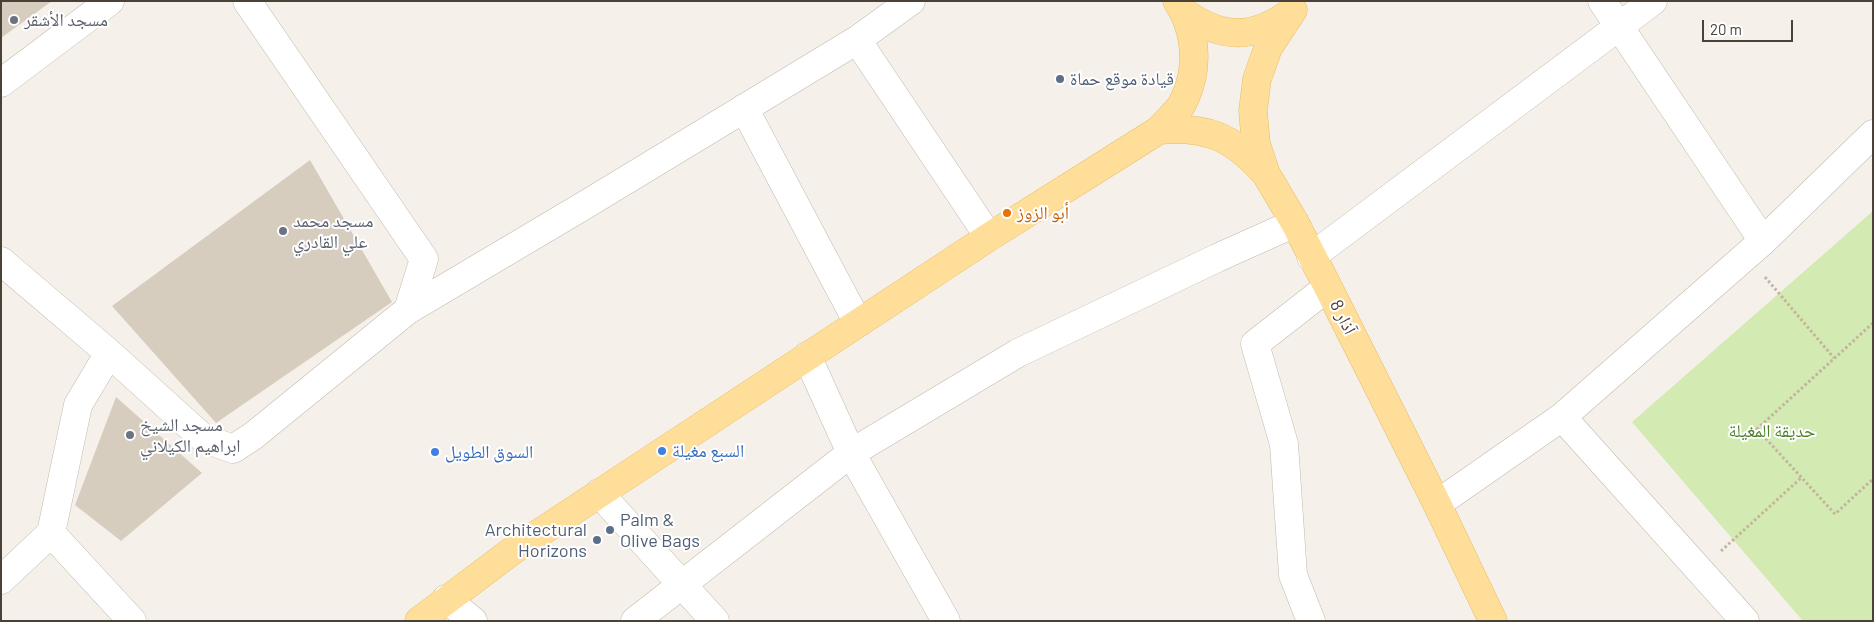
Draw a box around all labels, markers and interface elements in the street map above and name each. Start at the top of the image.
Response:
place label: مسجد الأشقر [24,9,108,31]
scale bar [1704,10,1795,42]
marker: مسجد الأشقر [8,14,20,26]
text: 20 m [1710,20,1742,38]
place label: قيادة موقع حماة [1070,68,1174,90]
marker: قيادة موقع حماة [1054,73,1066,85]
place label: أبو الزوز [1017,202,1069,224]
marker: أبو الزوز [1001,207,1013,219]
place label: مسجد محمد علي القادري [293,210,373,252]
marker: مسجد محمد علي القادري [277,225,289,237]
street label: 8 آذار [1325,296,1361,338]
place label: مسجد الشيخ ابراهيم الكيلاني [140,414,241,456]
park label: حديقة المغيلة [1729,420,1815,442]
marker: مسجد الشيخ ابراهيم الكيلاني [124,429,136,441]
place label: السبع مغيلة [672,440,744,462]
place label: السوق الطويل [445,441,533,463]
marker: السبع مغيلة [656,445,668,457]
marker: السوق الطويل [429,446,441,458]
place label: Palm & Olive Bags [620,509,700,552]
place label: Architectural Horizons [485,519,587,562]
marker: Palm & Olive Bags [604,524,616,536]
marker: Architectural Horizons [591,534,603,546]

